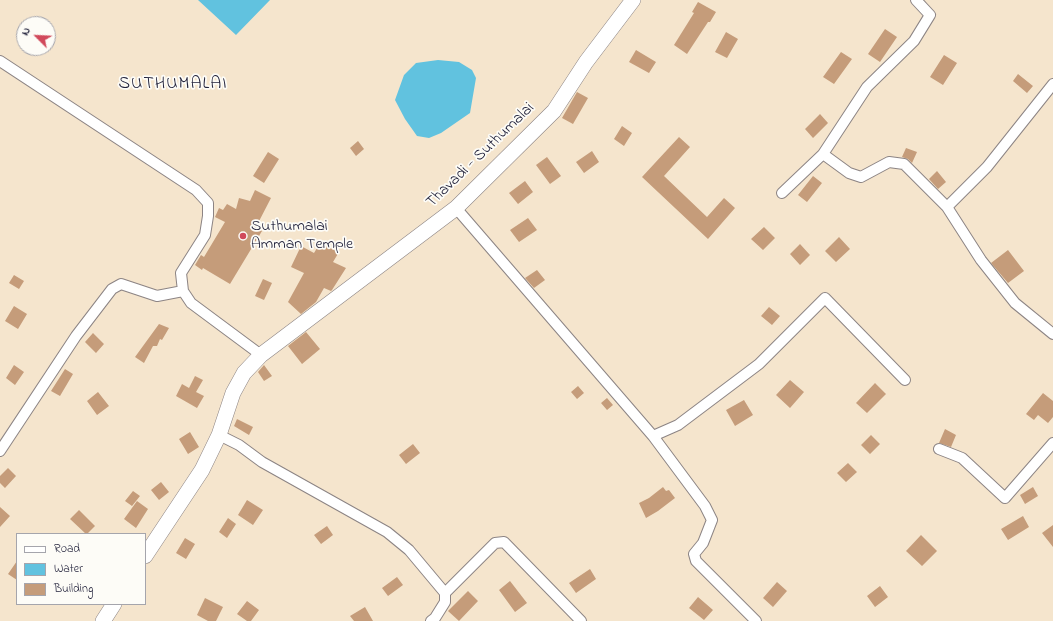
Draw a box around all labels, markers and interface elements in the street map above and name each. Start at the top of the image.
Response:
north arrow [16,16,56,56]
text: N [17,25,35,38]
district label: SUTHUMALAI [118,74,228,96]
street label: Thavadi - Suthumalai [423,99,539,213]
place label: Suthumalai Amman Temple [251,217,353,255]
marker: Suthumalai Amman Temple [238,231,248,241]
legend [16,533,146,605]
text: Road [54,540,80,558]
text: Water [54,560,83,578]
text: Building [54,580,93,598]

